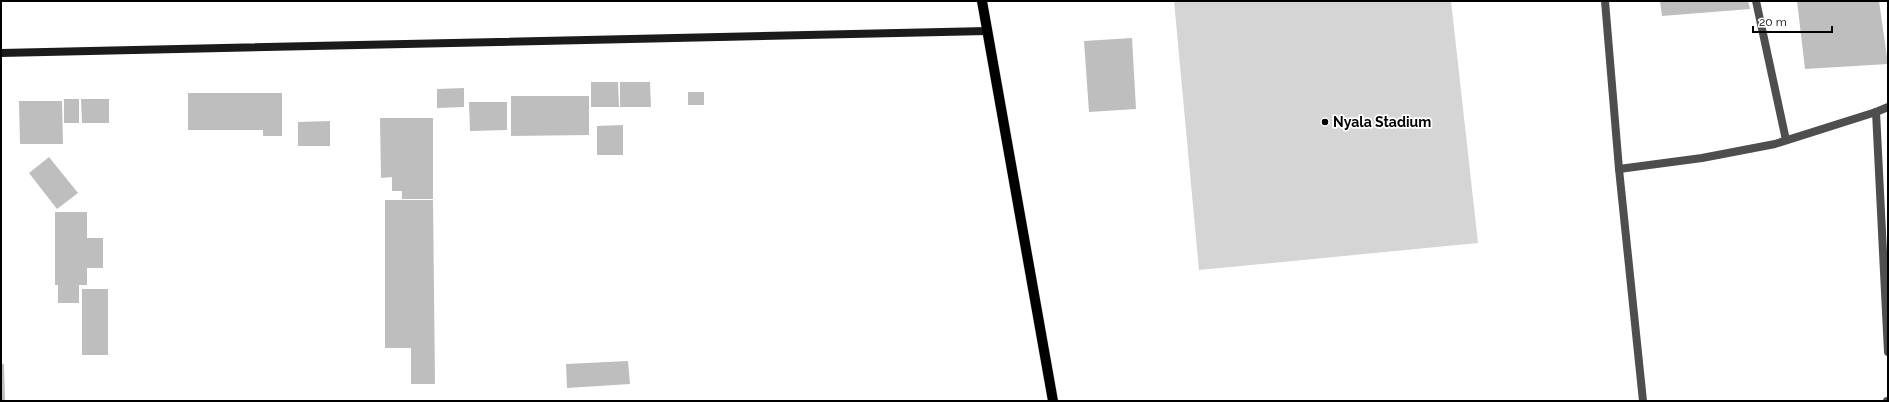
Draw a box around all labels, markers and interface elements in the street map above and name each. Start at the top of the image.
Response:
scale bar [1753,8,1832,34]
text: 20 m [1759,15,1787,29]
place label: Nyala Stadium [1333,114,1431,130]
marker: Nyala Stadium [1320,117,1330,127]

